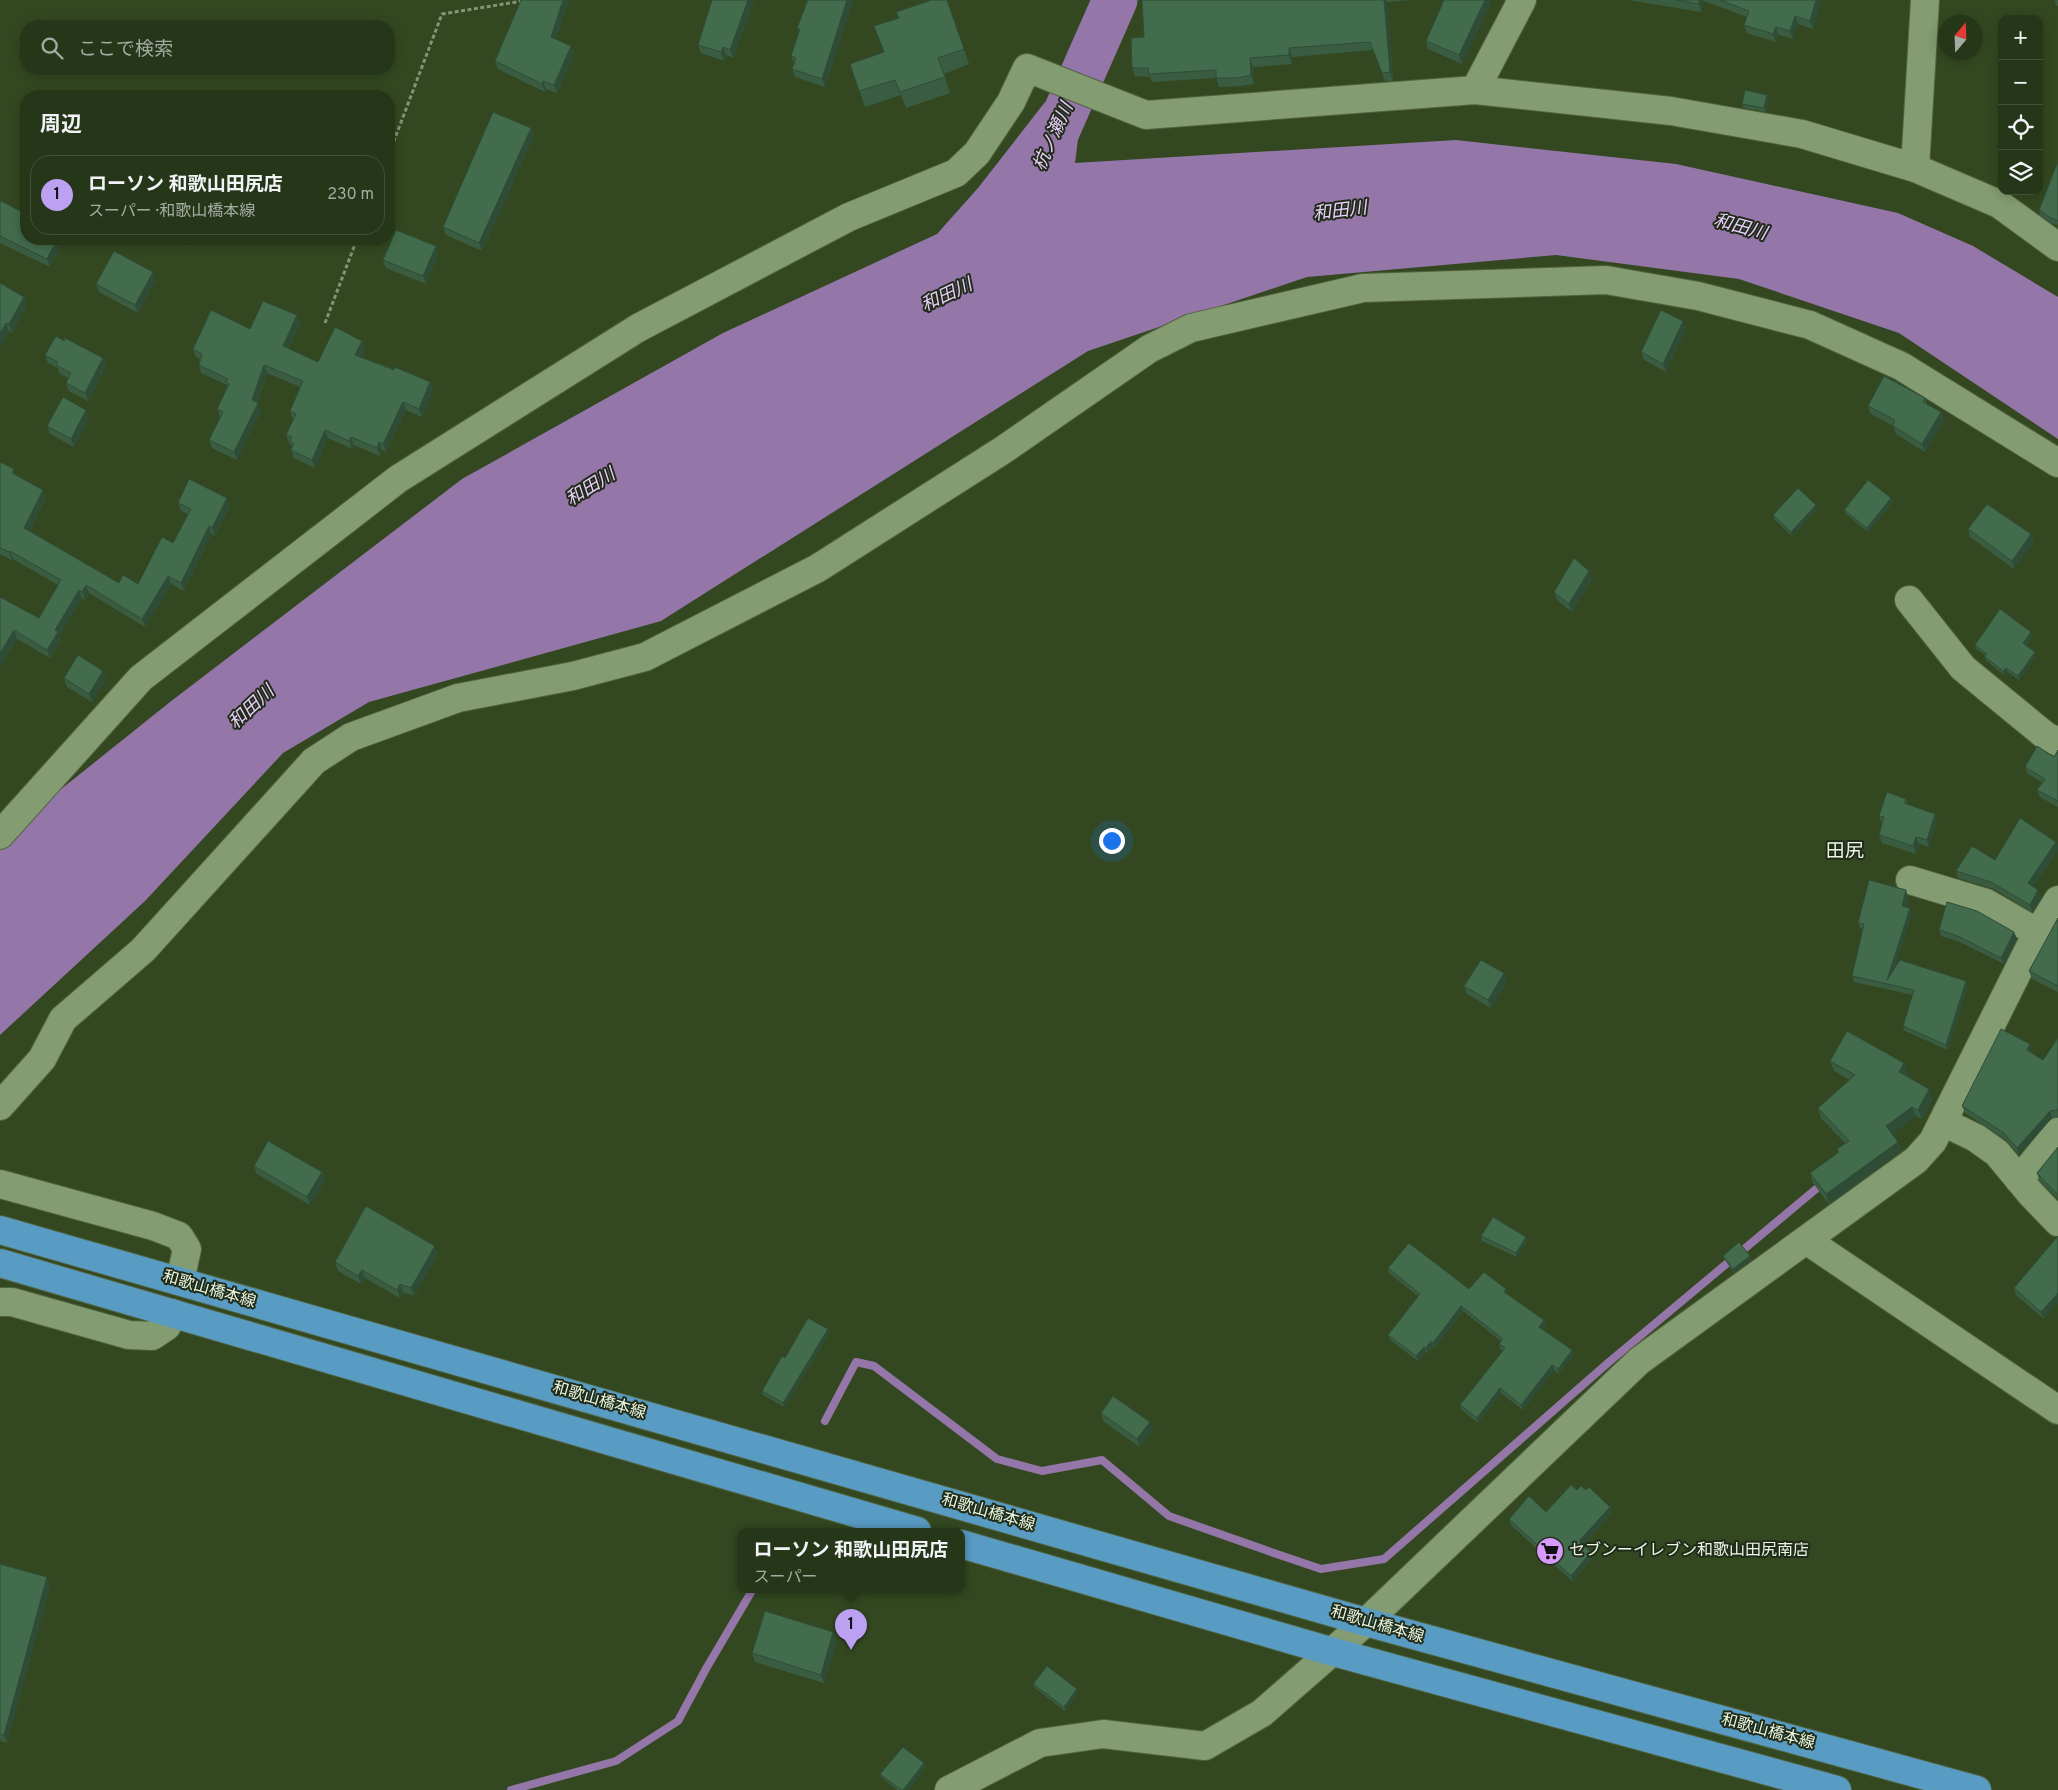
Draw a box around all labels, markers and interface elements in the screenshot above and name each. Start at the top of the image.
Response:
north arrow [1938,15,1983,60]
map controls [1998,15,2043,195]
button: + [1998,15,2043,60]
search box [20,20,395,75]
icon: search [38,34,66,62]
text: ここで検索 [78,38,173,62]
button: − [1998,60,2043,105]
water label: 杭ノ瀬川 [1029,98,1080,175]
button: locate [1998,105,2043,150]
text: 周辺 [40,112,82,139]
button: layers [1998,150,2043,195]
text: ローソン 和歌山田尻店 [88,173,283,197]
text: 1 [54,185,60,205]
text: 230 m [327,185,374,205]
water label: 和田川 [1312,197,1370,227]
text: スーパー · 和歌山橋本線 [88,202,255,222]
water label: 和田川 [1711,210,1771,247]
water label: 和田川 [918,273,978,318]
water label: 和田川 [562,463,622,512]
water label: 和田川 [224,680,281,735]
your location [1099,828,1125,854]
district label: 田尻 [1826,840,1864,864]
street label: 和歌山橋本線 [160,1267,258,1313]
street label: 和歌山橋本線 [550,1378,648,1424]
street label: 和歌山橋本線 [939,1490,1037,1536]
popup [737,1528,965,1593]
supermarket icon: セブンーイレブン和歌山田尻南店 [1535,1536,1565,1566]
text: ローソン 和歌山田尻店 [754,1539,948,1563]
place label: セブンーイレブン和歌山田尻南店 [1569,1541,1809,1561]
text: スーパー [754,1568,817,1588]
street label: 和歌山橋本線 [1328,1602,1426,1648]
pin: 1 [835,1609,867,1650]
street label: 和歌山橋本線 [1719,1710,1817,1754]

